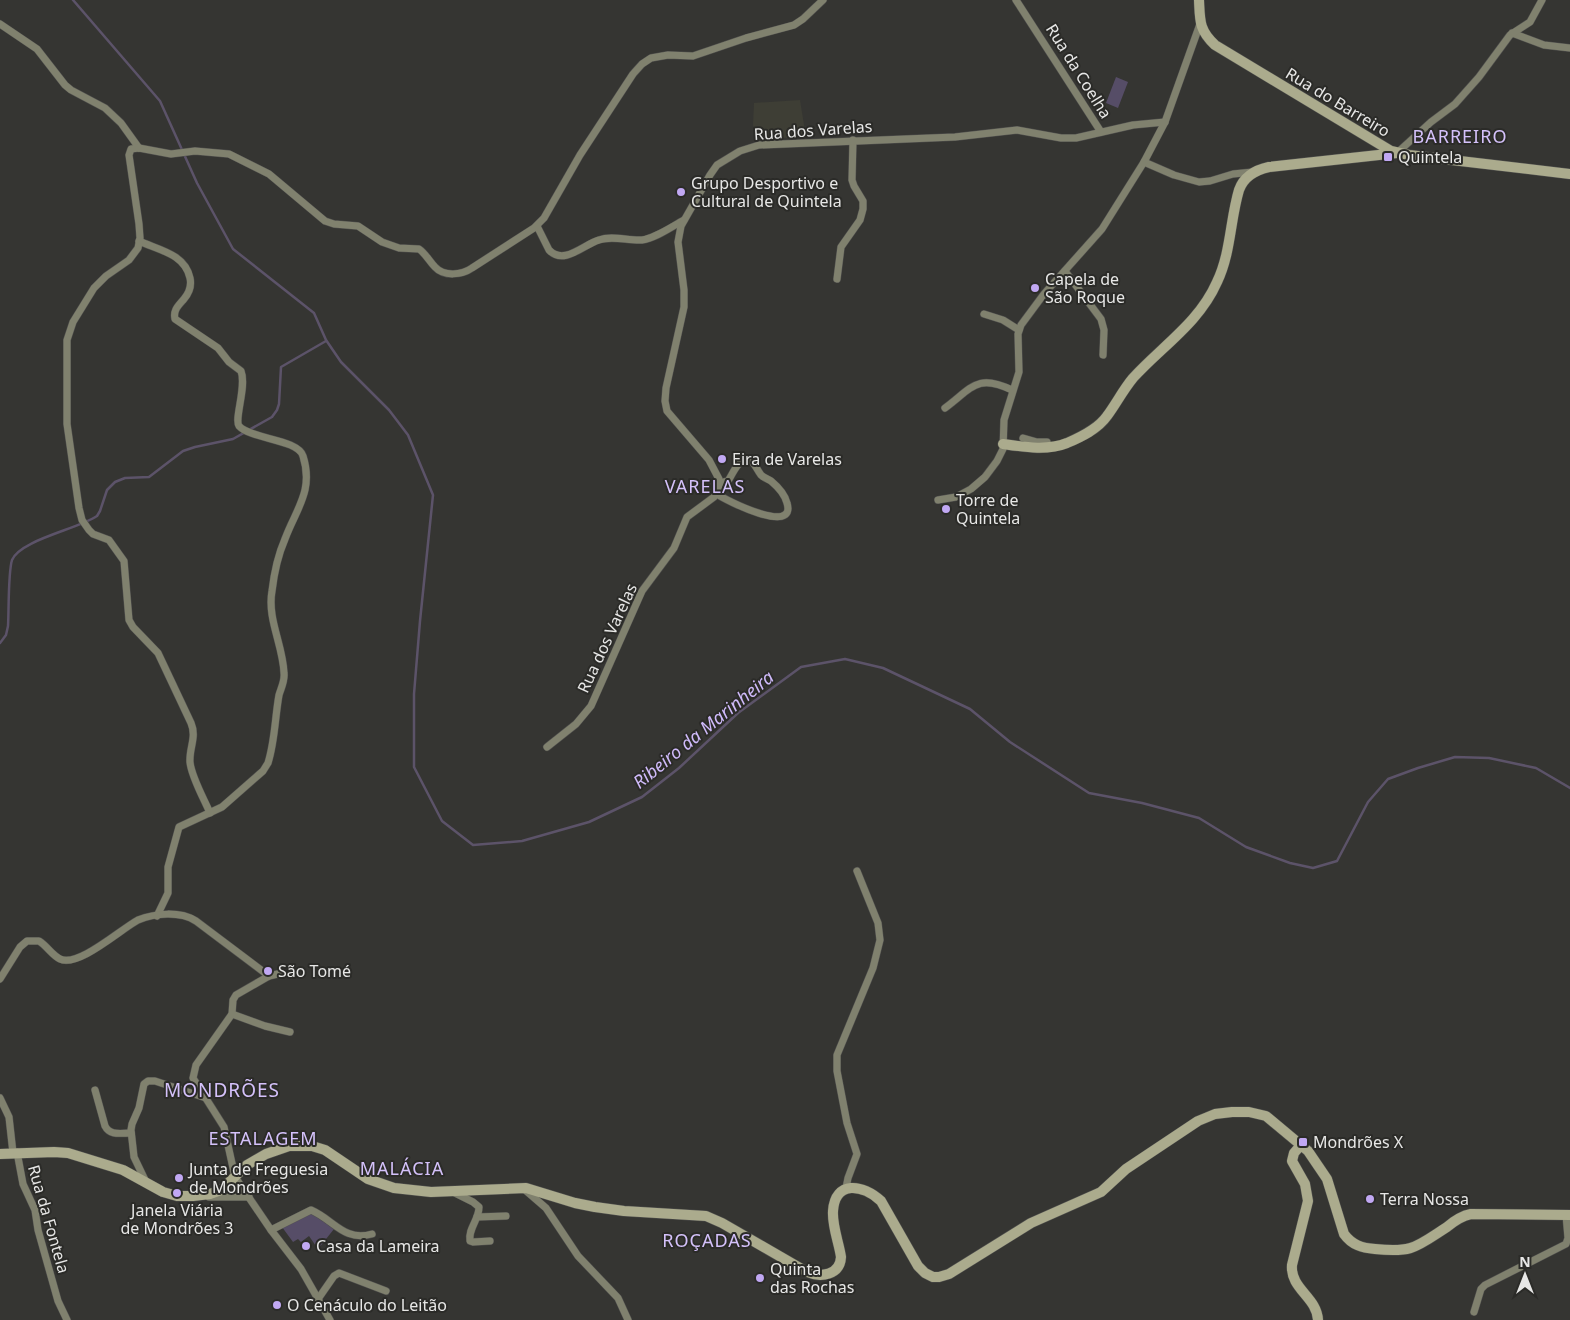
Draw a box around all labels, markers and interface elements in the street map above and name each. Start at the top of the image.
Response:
street label: Rua da Coelha [1041,19,1117,123]
street label: Rua do Barreiro [1282,62,1394,142]
street label: Rua dos Varelas [753,115,873,145]
district label: BARREIRO [1413,124,1507,148]
place label: Quintela [1398,146,1462,168]
marker: Quintela [1382,151,1394,163]
place label: Grupo Desportivo e Cultural de Quintela [691,172,842,212]
marker: Grupo Desportivo e Cultural de Quintela [675,186,687,198]
place label: Capela de São Roque [1045,268,1125,308]
marker: Capela de São Roque [1029,282,1041,294]
place label: Eira de Varelas [732,448,842,470]
marker: Eira de Varelas [716,453,728,465]
district label: VARELAS [665,474,745,498]
place label: Torre de Quintela [956,489,1020,529]
marker: Torre de Quintela [940,503,952,515]
street label: Rua dos Varelas [572,580,642,696]
water label: Ribeiro da Marinheira [628,665,778,793]
place label: São Tomé [278,960,351,982]
marker: São Tomé [262,965,274,977]
district label: MONDRÕES [164,1077,280,1103]
district label: ESTALAGEM [208,1126,318,1150]
place label: Mondrões X [1313,1131,1404,1153]
marker: Mondrões X [1297,1136,1309,1148]
district label: MALÁCIA [360,1156,444,1180]
place label: Junta de Freguesia de Mondrões [187,1158,328,1198]
street label: Rua da Fontela [23,1162,75,1276]
marker: Junta de Freguesia de Mondrões [173,1172,185,1184]
marker: Janela Viária de Mondrões 3 [171,1187,183,1199]
place label: Terra Nossa [1380,1188,1469,1210]
marker: Terra Nossa [1364,1193,1376,1205]
place label: Janela Viária de Mondrões 3 [121,1199,233,1239]
district label: ROÇADAS [662,1228,752,1252]
place label: Casa da Lameira [316,1235,440,1257]
marker: Casa da Lameira [300,1240,312,1252]
north arrow [1500,1250,1550,1300]
text: N [1519,1252,1531,1271]
place label: Quinta das Rochas [770,1258,854,1298]
marker: Quinta das Rochas [754,1272,766,1284]
place label: O Cenáculo do Leitão [287,1294,447,1316]
marker: O Cenáculo do Leitão [271,1299,283,1311]

